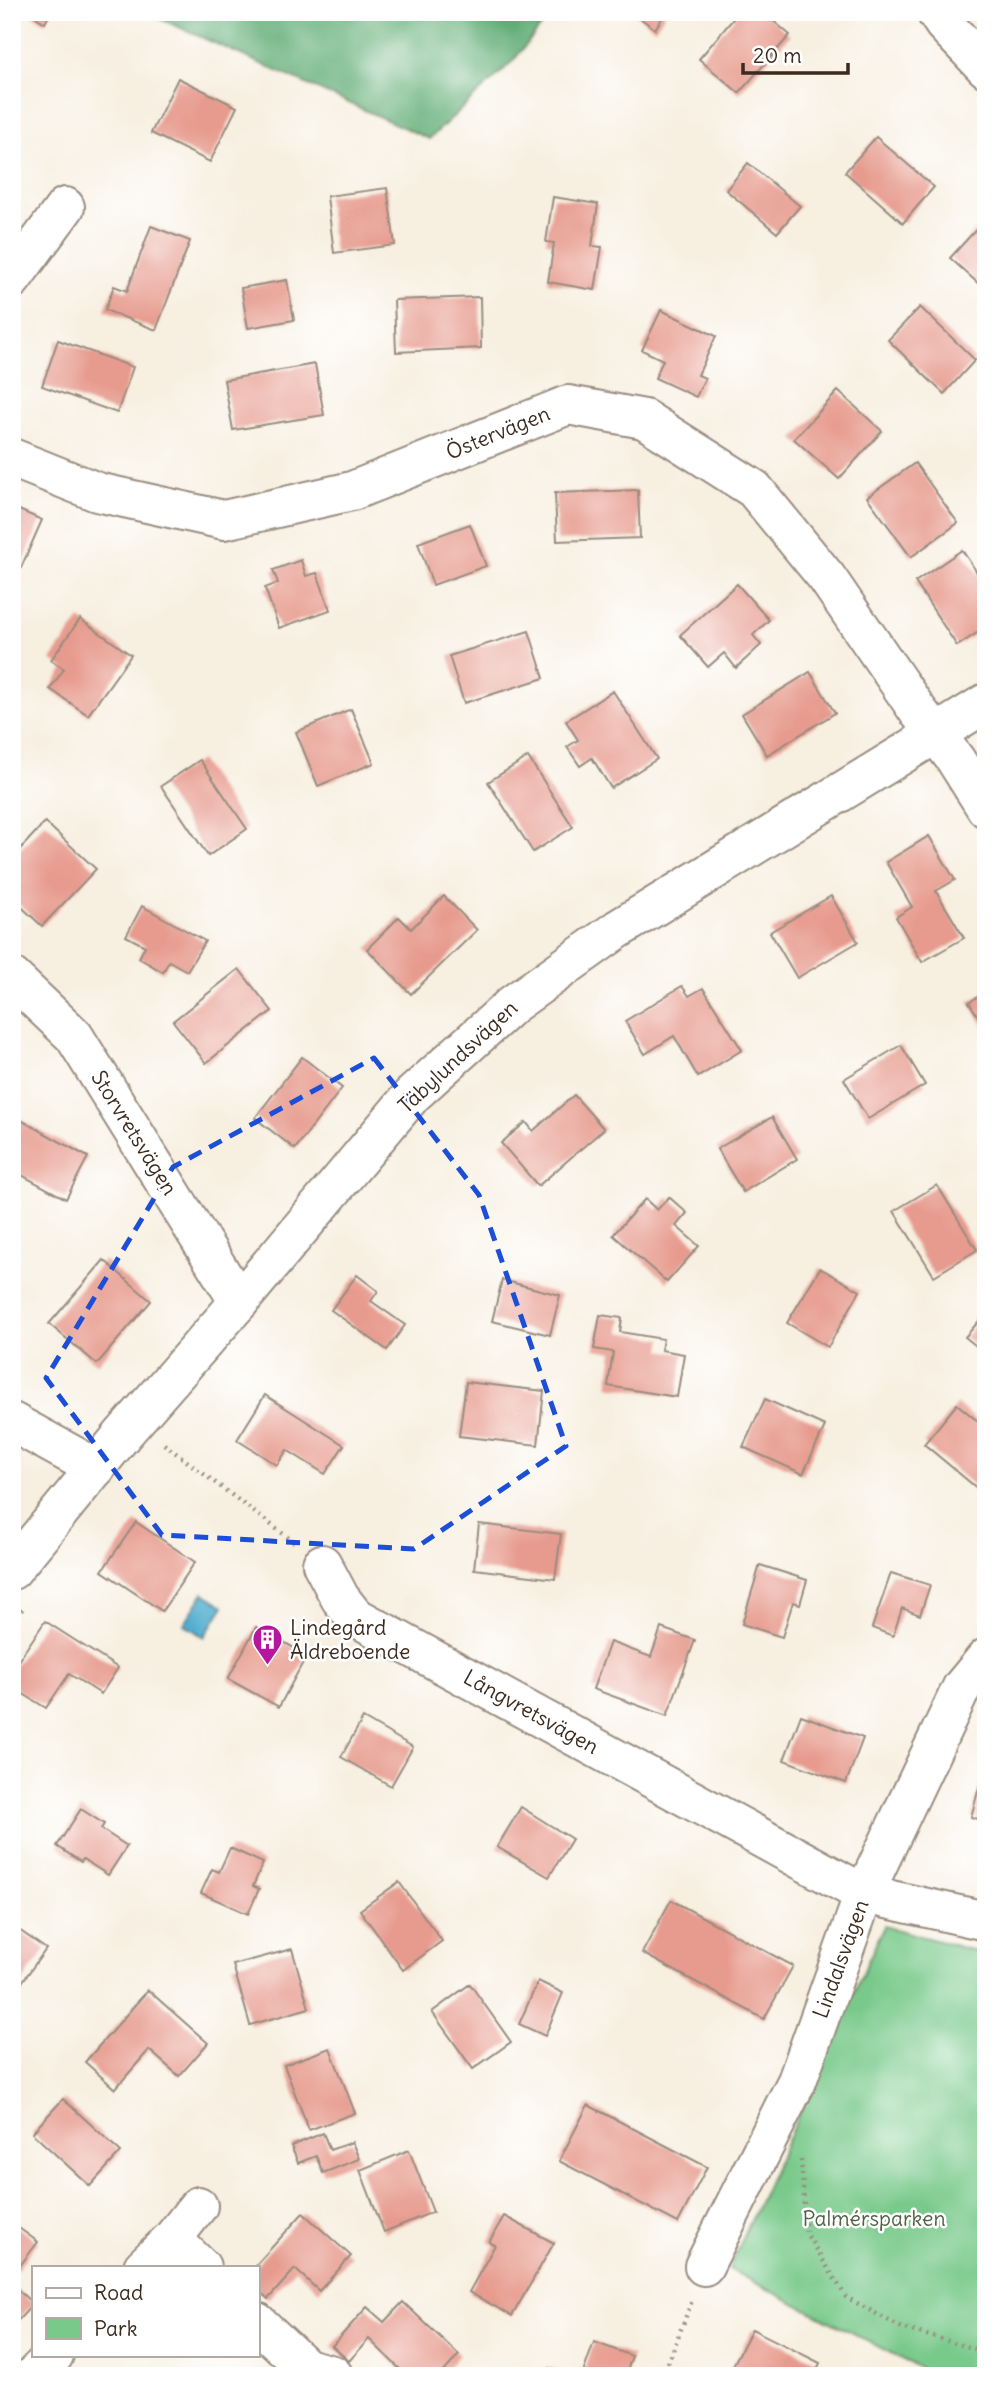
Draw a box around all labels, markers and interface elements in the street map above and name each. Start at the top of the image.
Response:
scale bar [743,32,848,76]
text: 20 m [753,42,802,69]
street label: Östervägen [442,399,554,466]
street label: Täbylundsvägen [392,994,523,1119]
street label: Storvretsvägen [85,1065,184,1200]
place label: Lindegård Äldreboende [290,1614,410,1665]
building icon: Lindegård Äldreboende [250,1623,284,1667]
street label: Långvretsvägen [459,1663,604,1760]
street label: Lindalsvägen [807,1896,874,2022]
park label: Palmérsparken [802,2205,946,2232]
legend [32,2266,259,2356]
text: Road [94,2279,143,2306]
text: Park [94,2315,137,2342]

